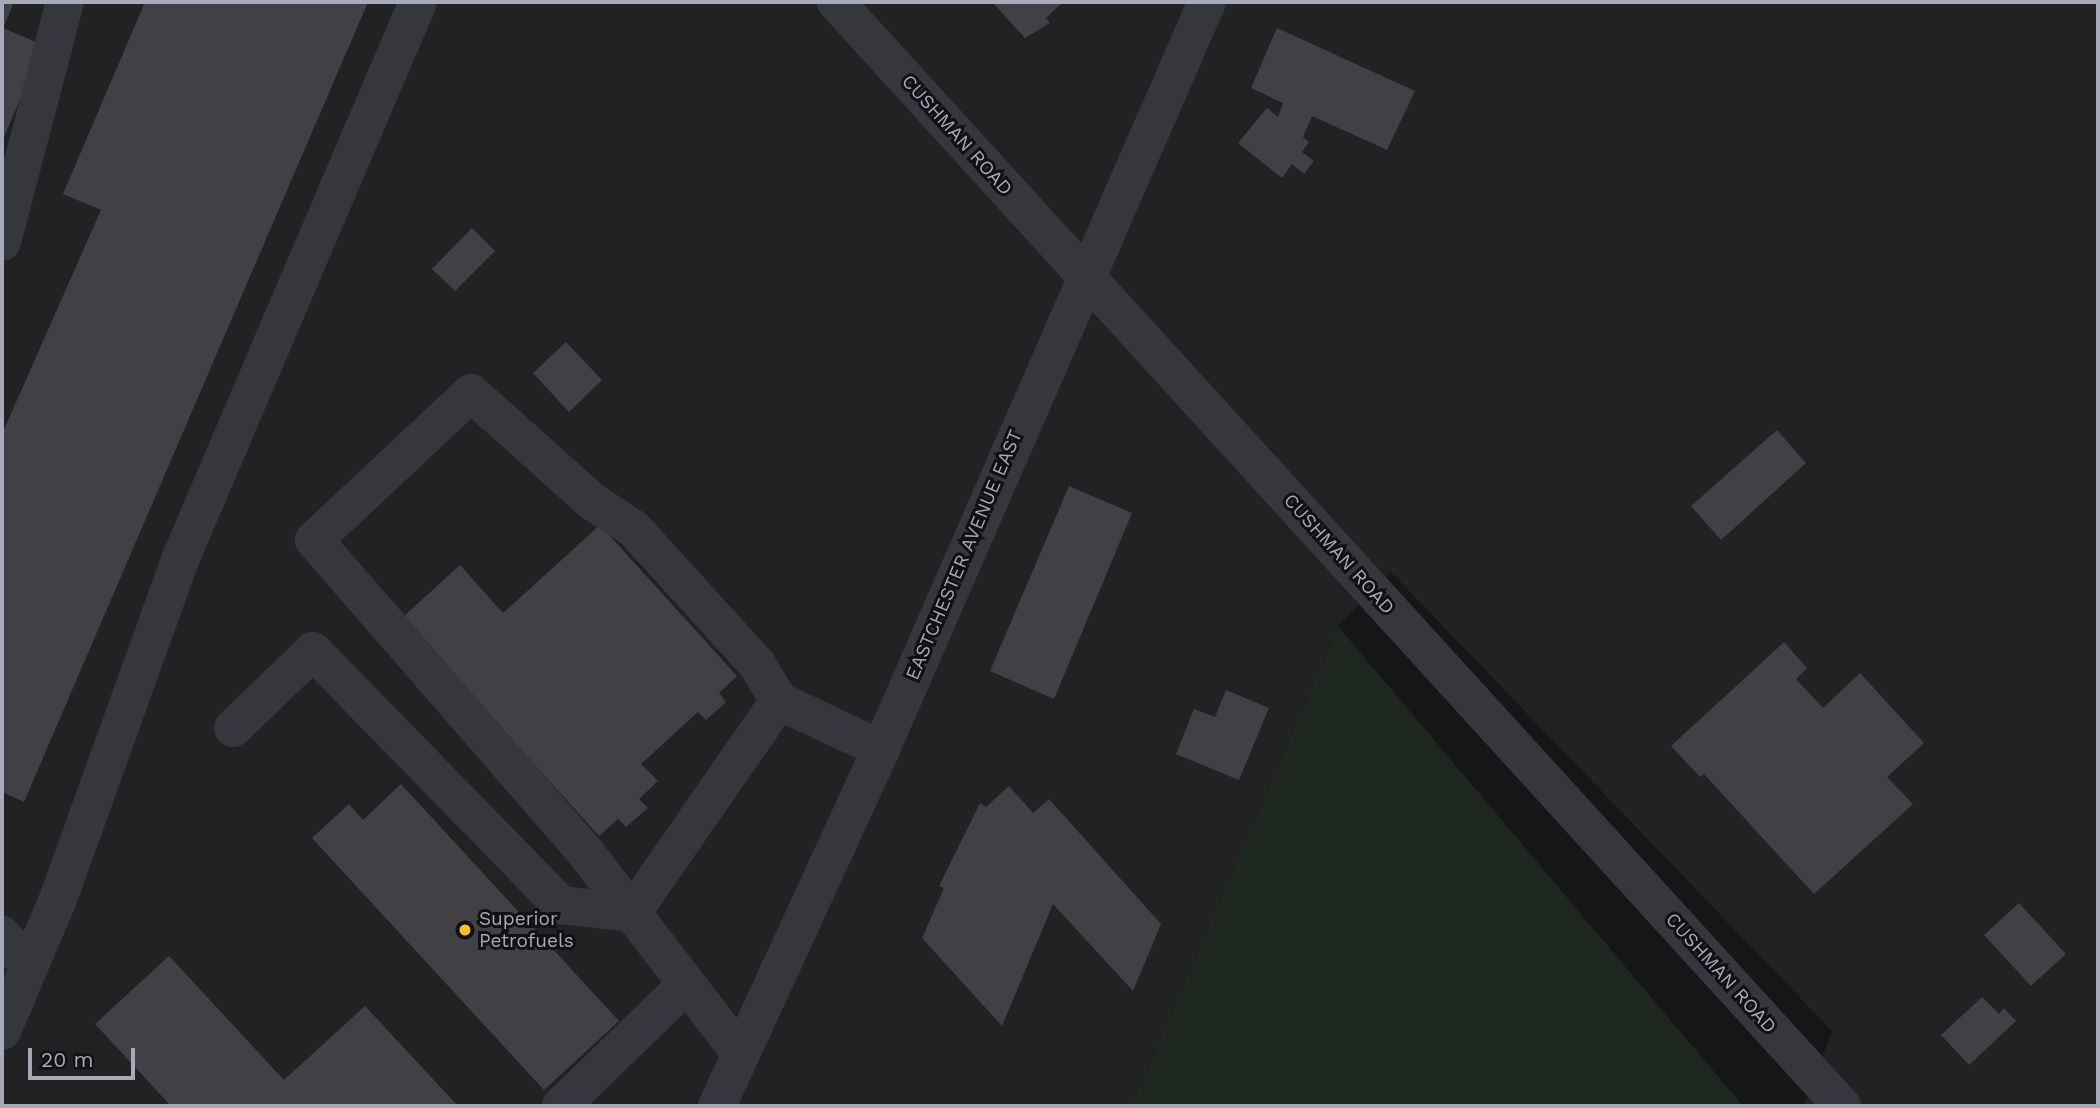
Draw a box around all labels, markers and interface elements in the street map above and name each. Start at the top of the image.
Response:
street label: CUSHMAN ROAD [897,70,1017,200]
street label: EASTCHESTER AVENUE EAST [901,426,1027,684]
street label: CUSHMAN ROAD [1279,489,1399,619]
place label: Superior Petrofuels [479,908,574,952]
street label: CUSHMAN ROAD [1661,908,1781,1038]
marker: Superior Petrofuels [457,922,473,938]
scale bar [32,1034,138,1078]
text: 20 m [41,1047,93,1072]

